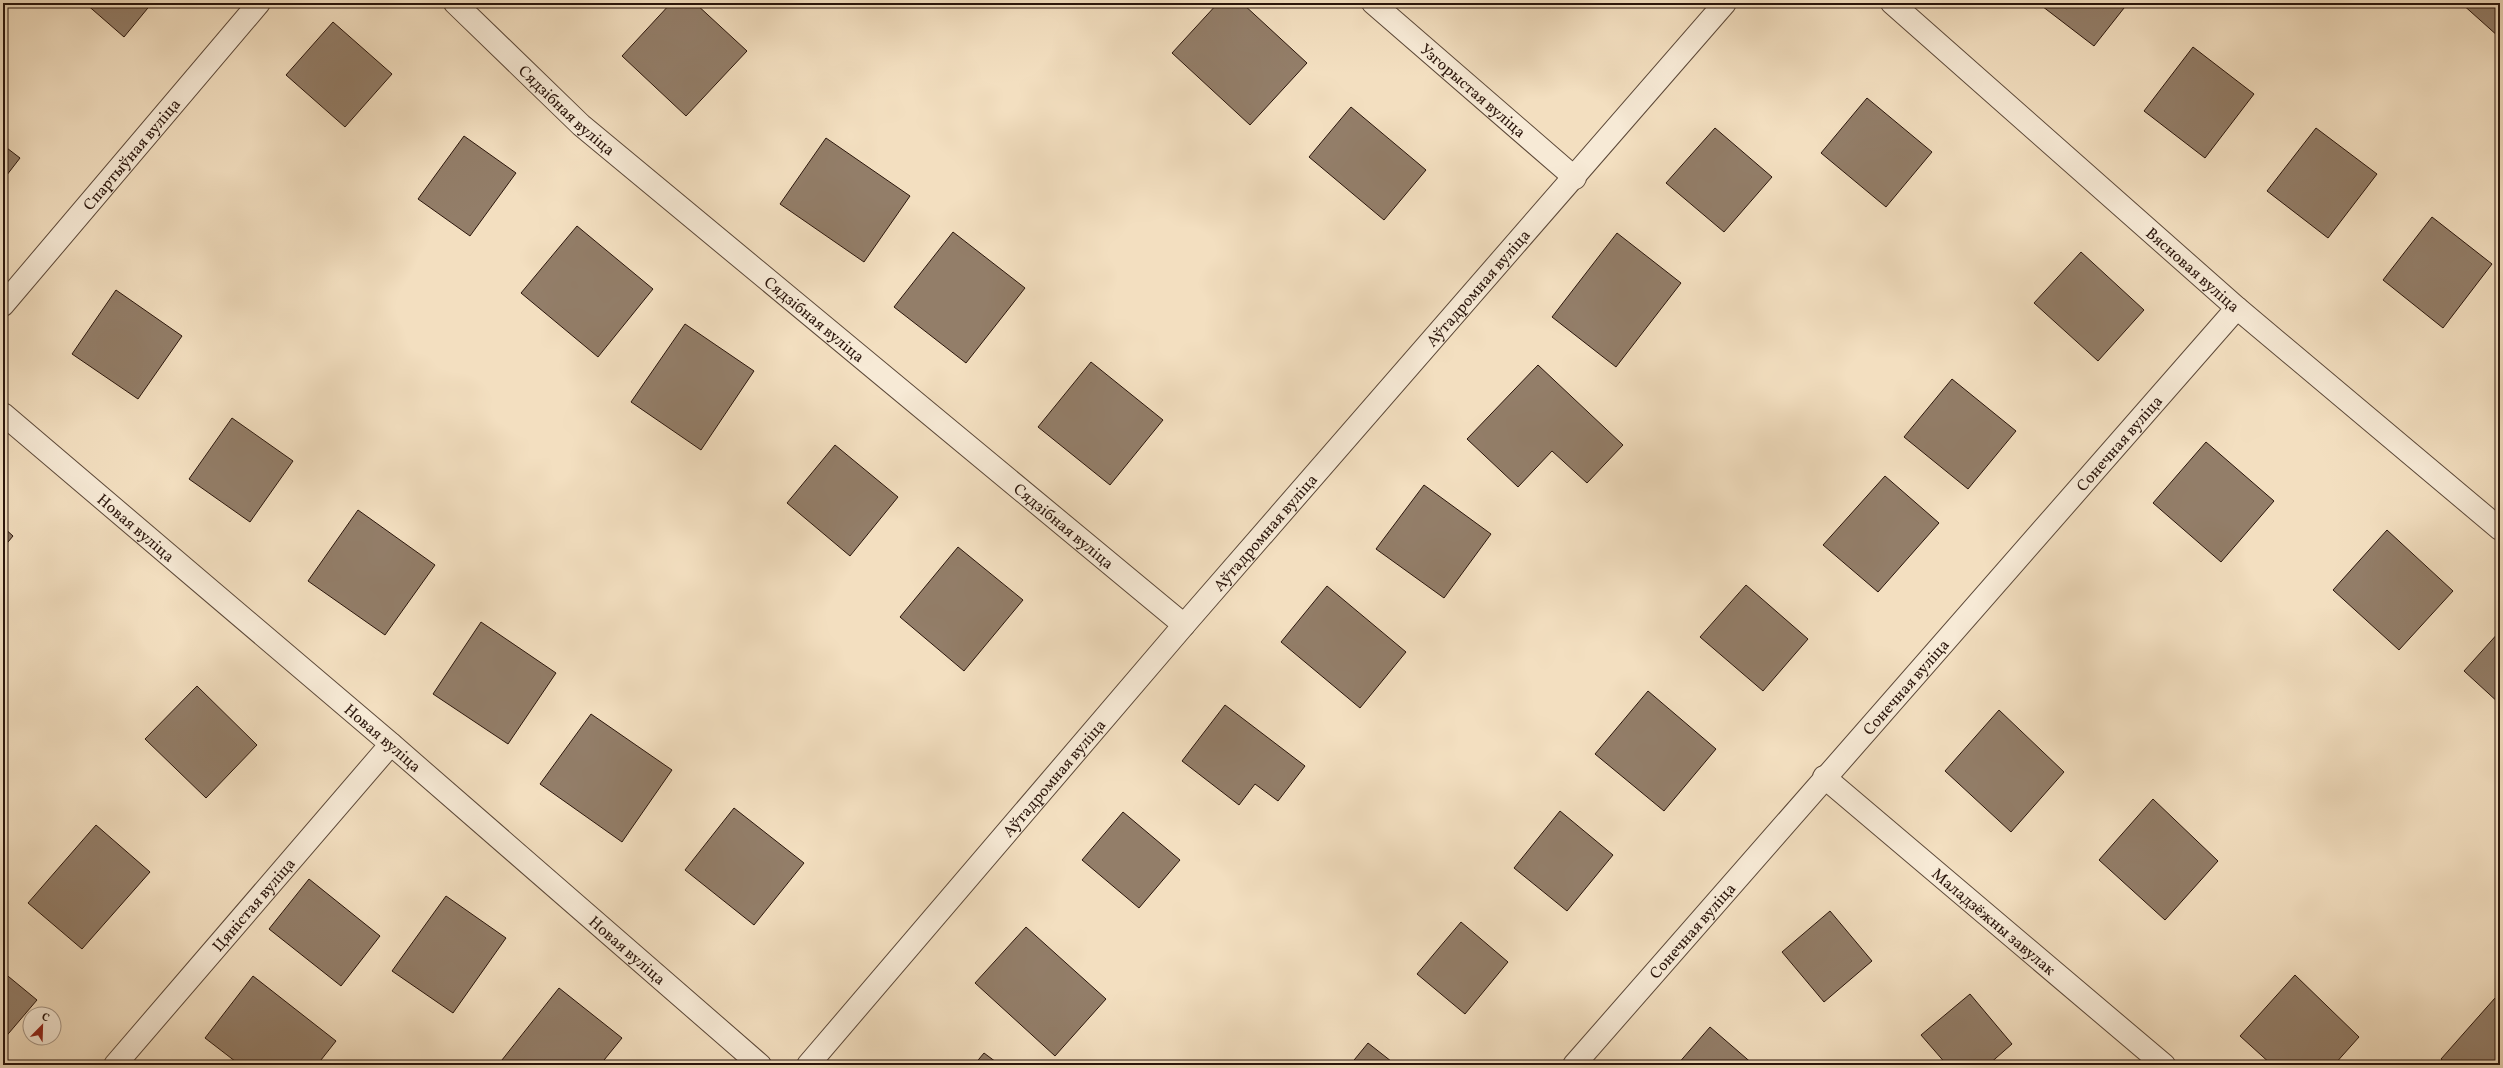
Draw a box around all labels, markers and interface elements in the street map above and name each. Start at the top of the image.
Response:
street label: Узгорыстая вуліца [1415,40,1530,144]
street label: Сядзібная вуліца [513,61,619,162]
street label: Спартыўная вуліца [79,94,186,216]
street label: Вясновая вуліца [2140,223,2244,318]
street label: Аўтадромная вуліца [1422,225,1536,352]
street label: Сядзібная вуліца [759,272,868,369]
street label: Сонечная вуліца [2072,391,2169,497]
street label: Аўтадромная вуліца [1209,470,1324,597]
street label: Сядзібная вуліца [1008,479,1118,575]
street label: Новая вуліца [92,490,178,568]
street label: Сонечная вуліца [1859,635,1955,741]
street label: Новая вуліца [338,700,425,778]
street label: Аўтадромная вуліца [998,715,1112,843]
street label: Цяністая вуліца [208,854,301,957]
street label: Маладзёжны завулак [1926,864,2060,982]
street label: Сонечная вуліца [1645,879,1742,985]
street label: Новая вуліца [583,912,670,991]
north arrow [22,1006,62,1046]
text: С [39,1010,52,1026]

